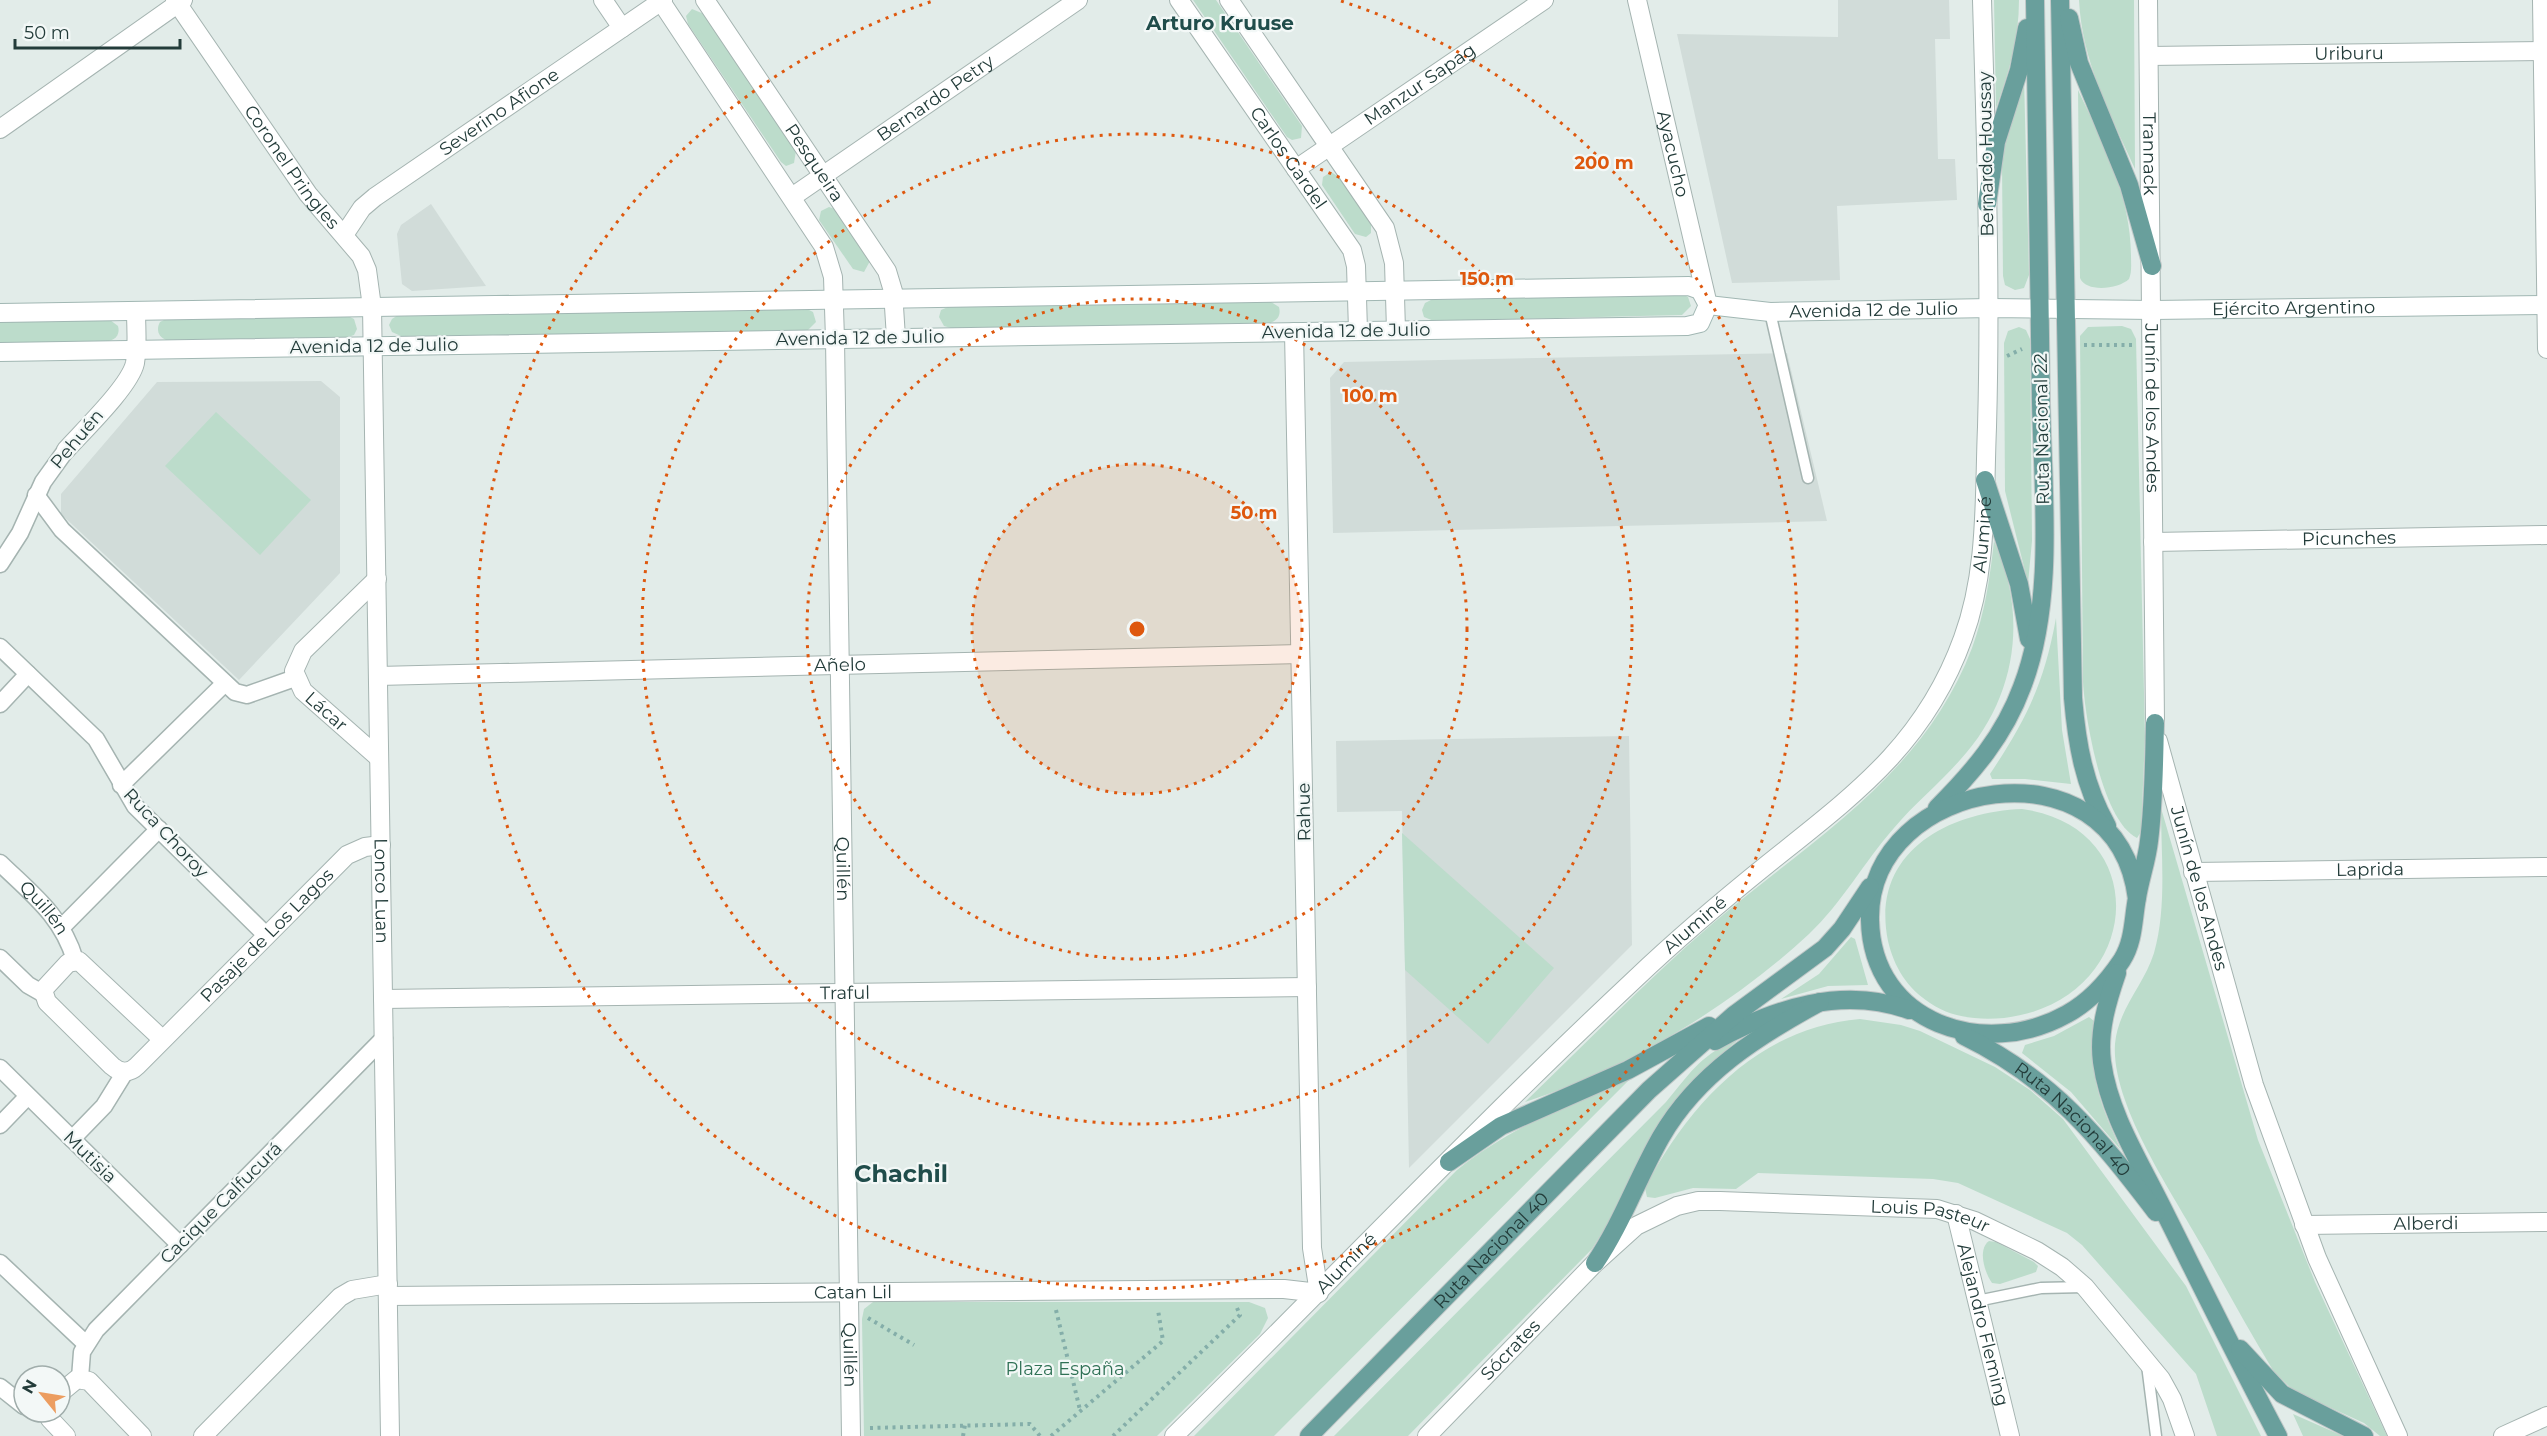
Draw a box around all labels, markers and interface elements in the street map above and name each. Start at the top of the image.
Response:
district label: Arturo Kruuse [1145,11,1294,35]
scale bar [15,12,180,50]
text: 50 m [24,22,70,44]
street label: Manzur Sapag [1360,39,1480,130]
street label: Uriburu [2314,42,2384,65]
street label: Bernardo Petry [873,50,998,146]
street label: Severino Afione [435,63,564,161]
street label: Bernardo Houssay [1974,71,1998,237]
street label: Coronel Pringles [239,101,344,234]
street label: Carlos Gardel [1245,102,1331,213]
street label: Ayacucho [1652,108,1694,199]
street label: Trannack [2138,112,2161,196]
street label: Pesqueira [780,119,848,206]
text: 200 m [1574,152,1634,174]
text: 150 m [1460,268,1514,290]
street label: Ejército Argentino [2212,296,2375,320]
street label: Avenida 12 de Julio [1789,298,1958,323]
street label: Avenida 12 de Julio [1261,319,1431,343]
street label: Junín de los Andes [2140,322,2164,493]
street label: Avenida 12 de Julio [775,326,945,350]
street label: Avenida 12 de Julio [289,334,459,358]
street label: Ruta Nacional 22 [2030,353,2054,505]
text: 100 m [1342,385,1398,407]
street label: Pehuén [46,405,108,473]
street label: Aluminé [1968,496,1996,574]
text: 50 m [1231,502,1277,524]
street label: Picunches [2302,527,2396,550]
centre of rings [1127,619,1147,639]
street label: Añelo [814,653,866,677]
street label: Lácar [300,687,352,736]
street label: Rahue [1292,782,1316,842]
street label: Ruca Choroy [119,784,213,883]
street label: Junín de los Andes [2165,803,2233,973]
street label: Quillén [831,836,854,901]
street label: Lonco Luan [369,838,393,944]
street label: Laprida [2336,858,2404,881]
street label: Pasaje de Los Lagos [196,864,338,1007]
street label: Quillén [15,876,73,939]
street label: Aluminé [1659,891,1731,958]
street label: Traful [820,982,870,1004]
street label: Ruta Nacional 40 [2010,1057,2135,1181]
street label: Mutisia [59,1126,121,1188]
street label: Cacique Calfucurá [155,1137,287,1269]
district label: Chachil [854,1159,948,1188]
street label: Ruta Nacional 40 [1429,1188,1553,1314]
street label: Louis Pasteur [1870,1196,1993,1238]
street label: Alberdi [2393,1212,2459,1235]
street label: Aluminé [1311,1228,1381,1298]
street label: Alejandro Fleming [1953,1241,2013,1409]
street label: Catan Lil [814,1281,892,1304]
street label: Sócrates [1476,1315,1545,1385]
street label: Quillén [838,1322,861,1387]
park label: Plaza España [1005,1358,1125,1380]
north arrow [12,1364,72,1424]
text: N [18,1376,41,1397]

